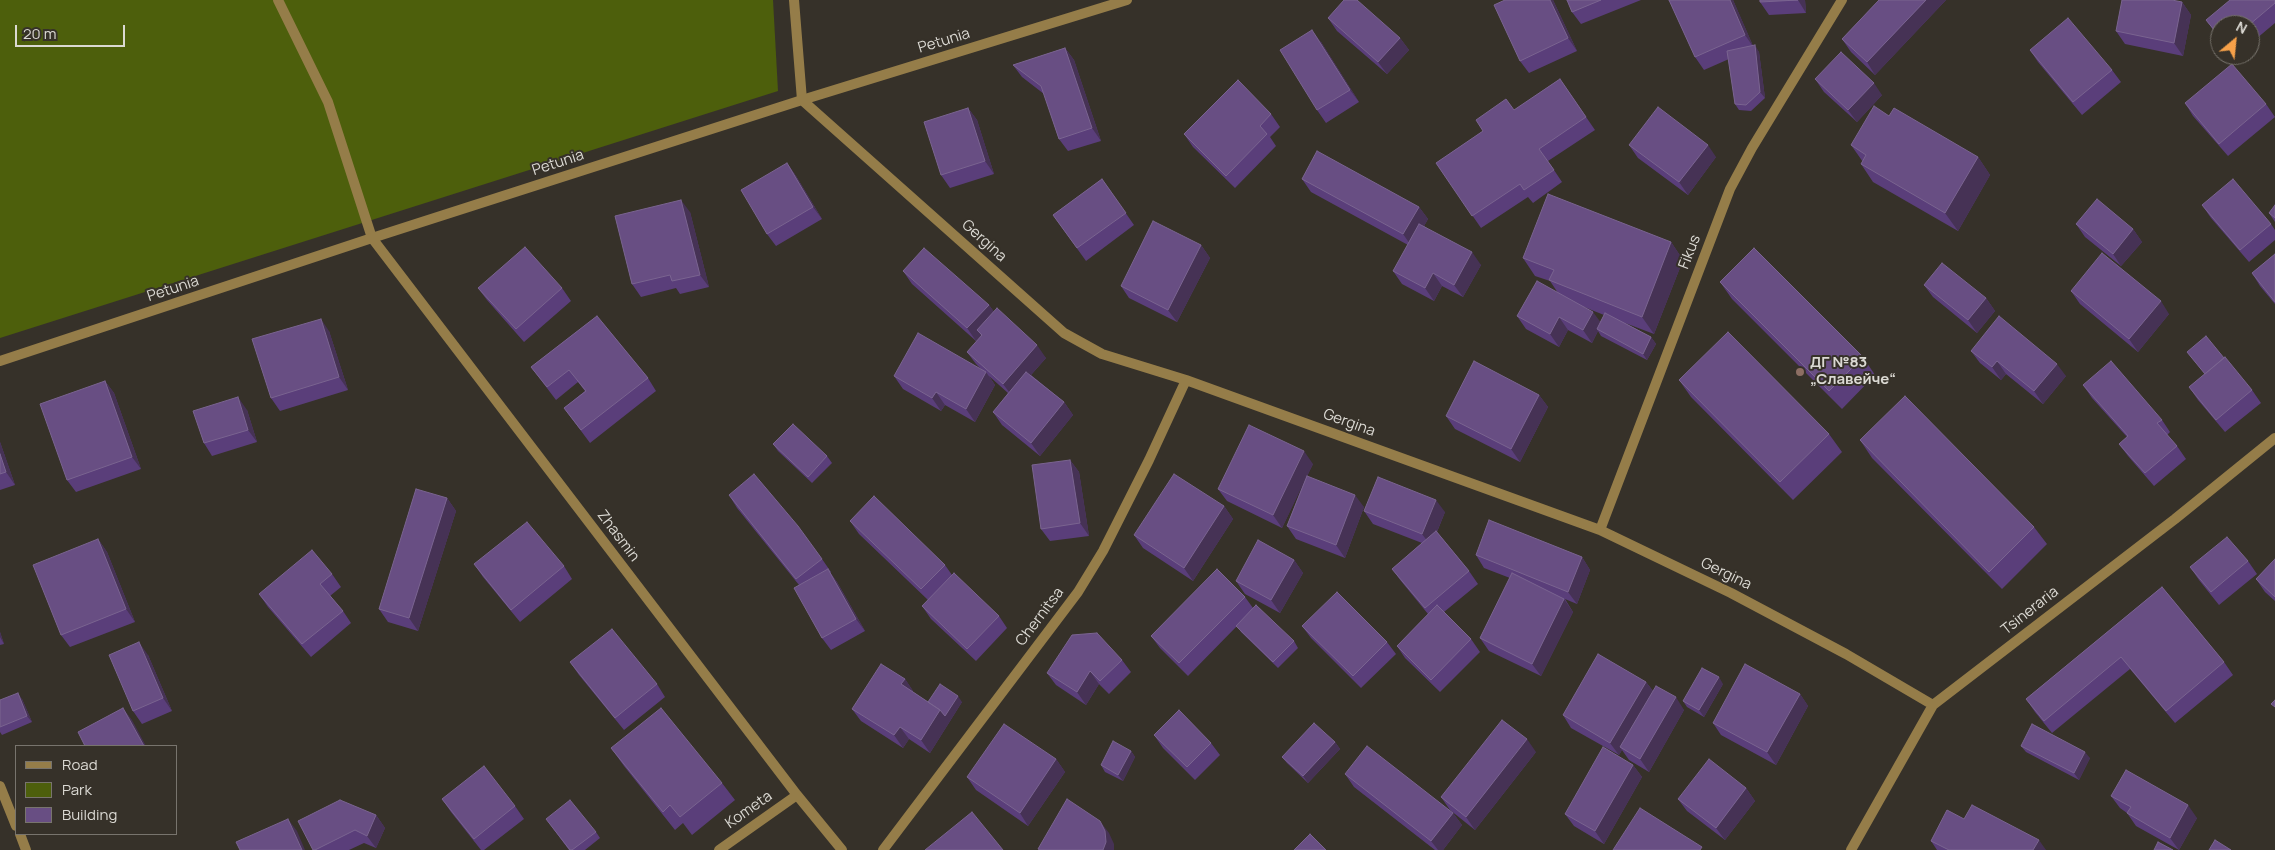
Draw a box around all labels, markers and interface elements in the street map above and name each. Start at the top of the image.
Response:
scale bar [18,15,128,47]
north arrow [2210,15,2260,65]
text: N [2233,16,2251,38]
text: 20 m [23,23,56,44]
street label: Petunia [916,25,972,57]
street label: Petunia [530,146,586,180]
street label: Gergina [958,216,1010,266]
street label: Fikus [1675,232,1705,272]
street label: Petunia [145,272,201,306]
place label: ДГ №83 „Славейче“ [1810,354,1896,389]
marker: ДГ №83 „Славейче“ [1794,366,1806,378]
street label: Gergina [1321,405,1377,441]
street label: Zhasmin [593,507,643,565]
street label: Gergina [1698,554,1754,594]
street label: Tsineraria [1998,583,2062,639]
street label: Chernitsa [1012,584,1068,650]
legend [15,745,178,835]
text: Road [62,754,98,775]
text: Park [62,779,92,800]
street label: Kometa [722,787,776,833]
text: Building [62,804,117,825]

